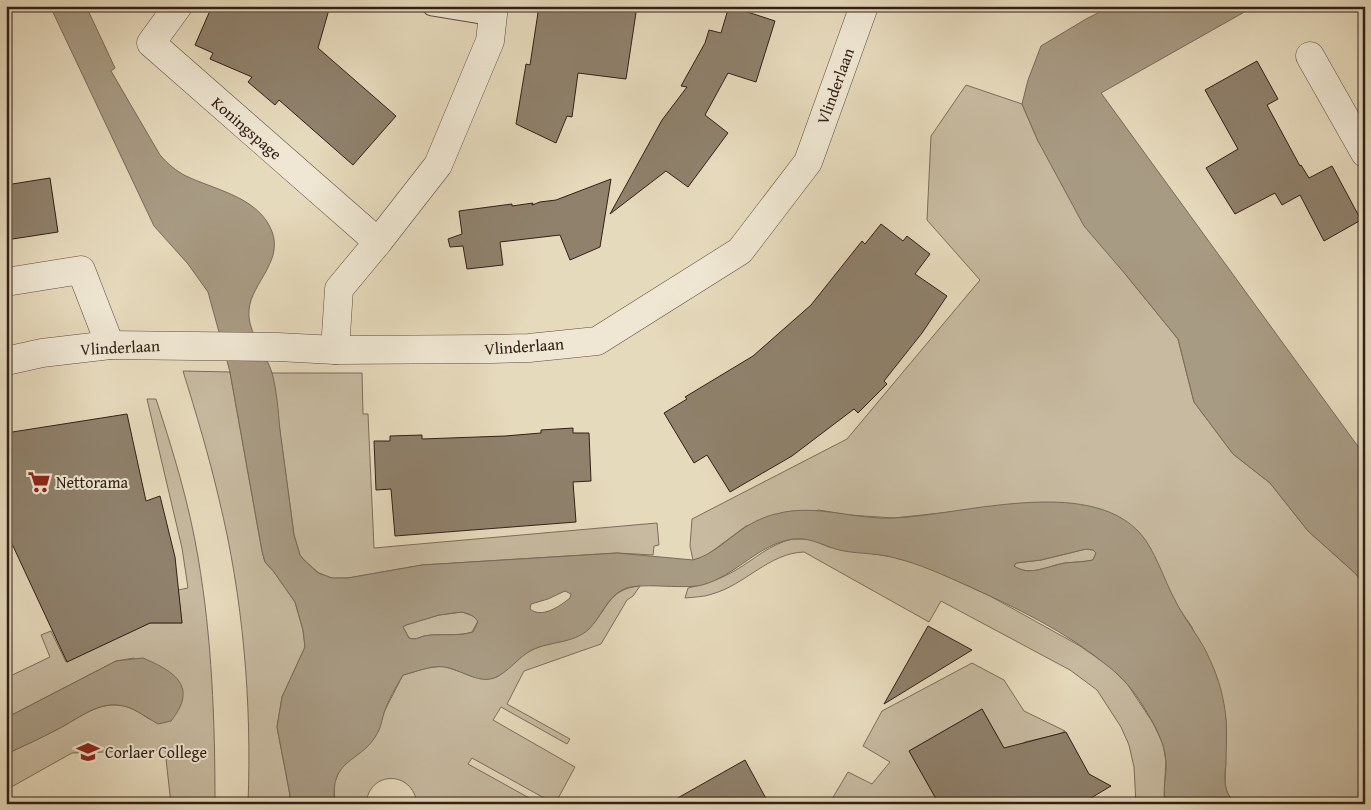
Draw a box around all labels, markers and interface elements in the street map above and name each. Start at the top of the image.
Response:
street label: Vlinderlaan [810,44,860,128]
street label: Koningspage [207,91,287,165]
street label: Vlinderlaan [483,331,565,361]
street label: Vlinderlaan [80,333,160,361]
supermarket icon: Nettorama [26,469,52,495]
place label: Nettorama [56,470,129,494]
school or university icon: Corlaer College [75,739,101,765]
place label: Corlaer College [105,740,207,764]

